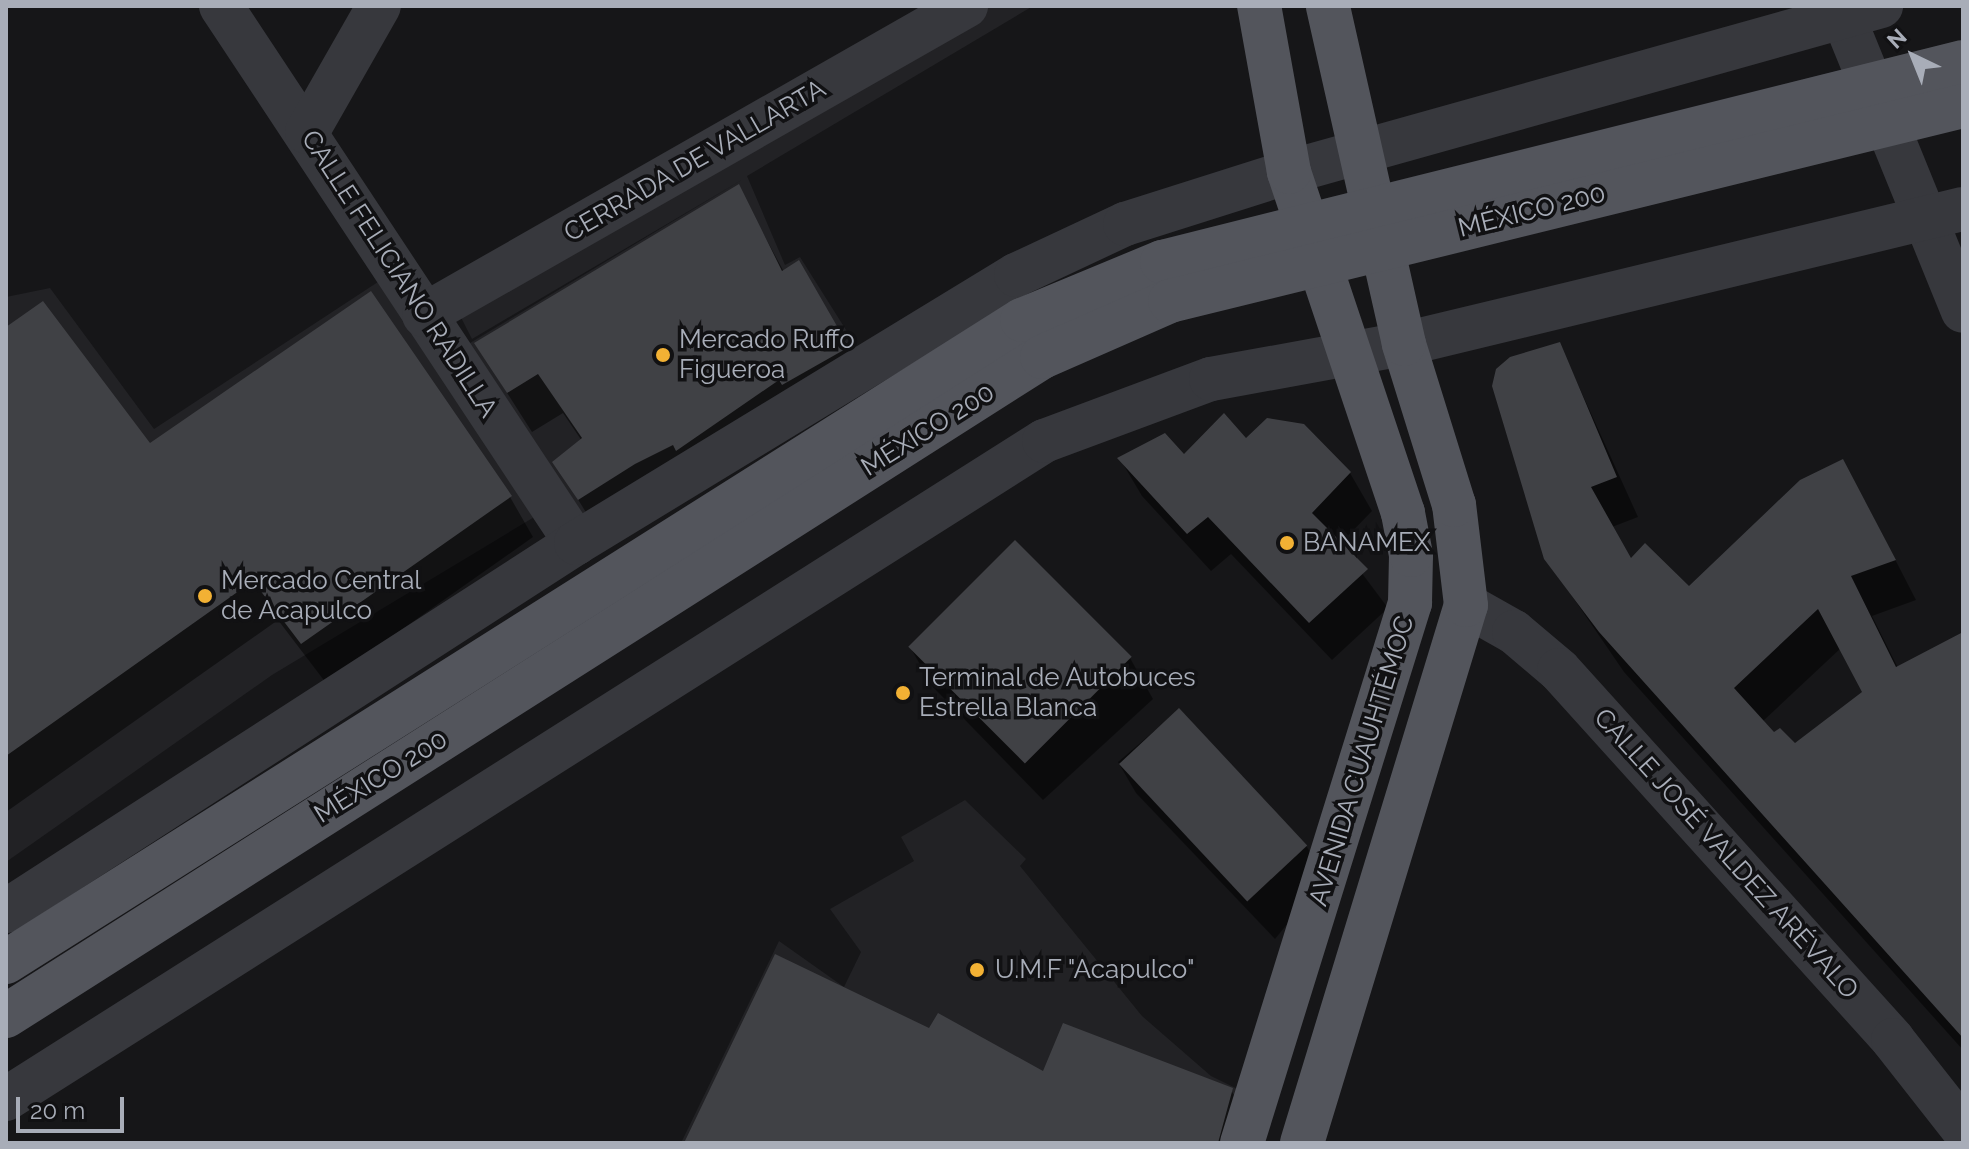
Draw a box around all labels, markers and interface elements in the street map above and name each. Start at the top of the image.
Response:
north arrow [1873,16,1953,96]
text: N [1882,23,1912,54]
street label: CERRADA DE VALLARTA [558,73,832,249]
street label: CALLE FELICIANO RADILLA [294,125,504,423]
street label: MÉXICO 200 [1455,178,1609,244]
place label: Mercado Ruffo Figueroa [679,324,855,386]
marker: Mercado Ruffo Figueroa [654,346,672,364]
street label: MÉXICO 200 [856,377,1000,483]
place label: BANAMEX [1303,527,1430,559]
marker: BANAMEX [1278,534,1296,552]
place label: Mercado Central de Acapulco [221,565,421,626]
marker: Mercado Central de Acapulco [196,587,214,605]
street label: AVENIDA CUAUHTÉMOC [1303,612,1421,910]
place label: Terminal de Autobuces Estrella Blanca [919,662,1197,724]
marker: Terminal de Autobuces Estrella Blanca [894,684,912,702]
street label: CALLE JOSÉ VALDEZ ARÉVALO [1586,701,1866,1007]
street label: MÉXICO 200 [309,724,453,830]
place label: U.M.F "Acapulco" [995,954,1196,986]
marker: U.M.F "Acapulco" [966,959,988,981]
scale bar [20,1081,128,1131]
text: 20 m [30,1096,85,1125]

